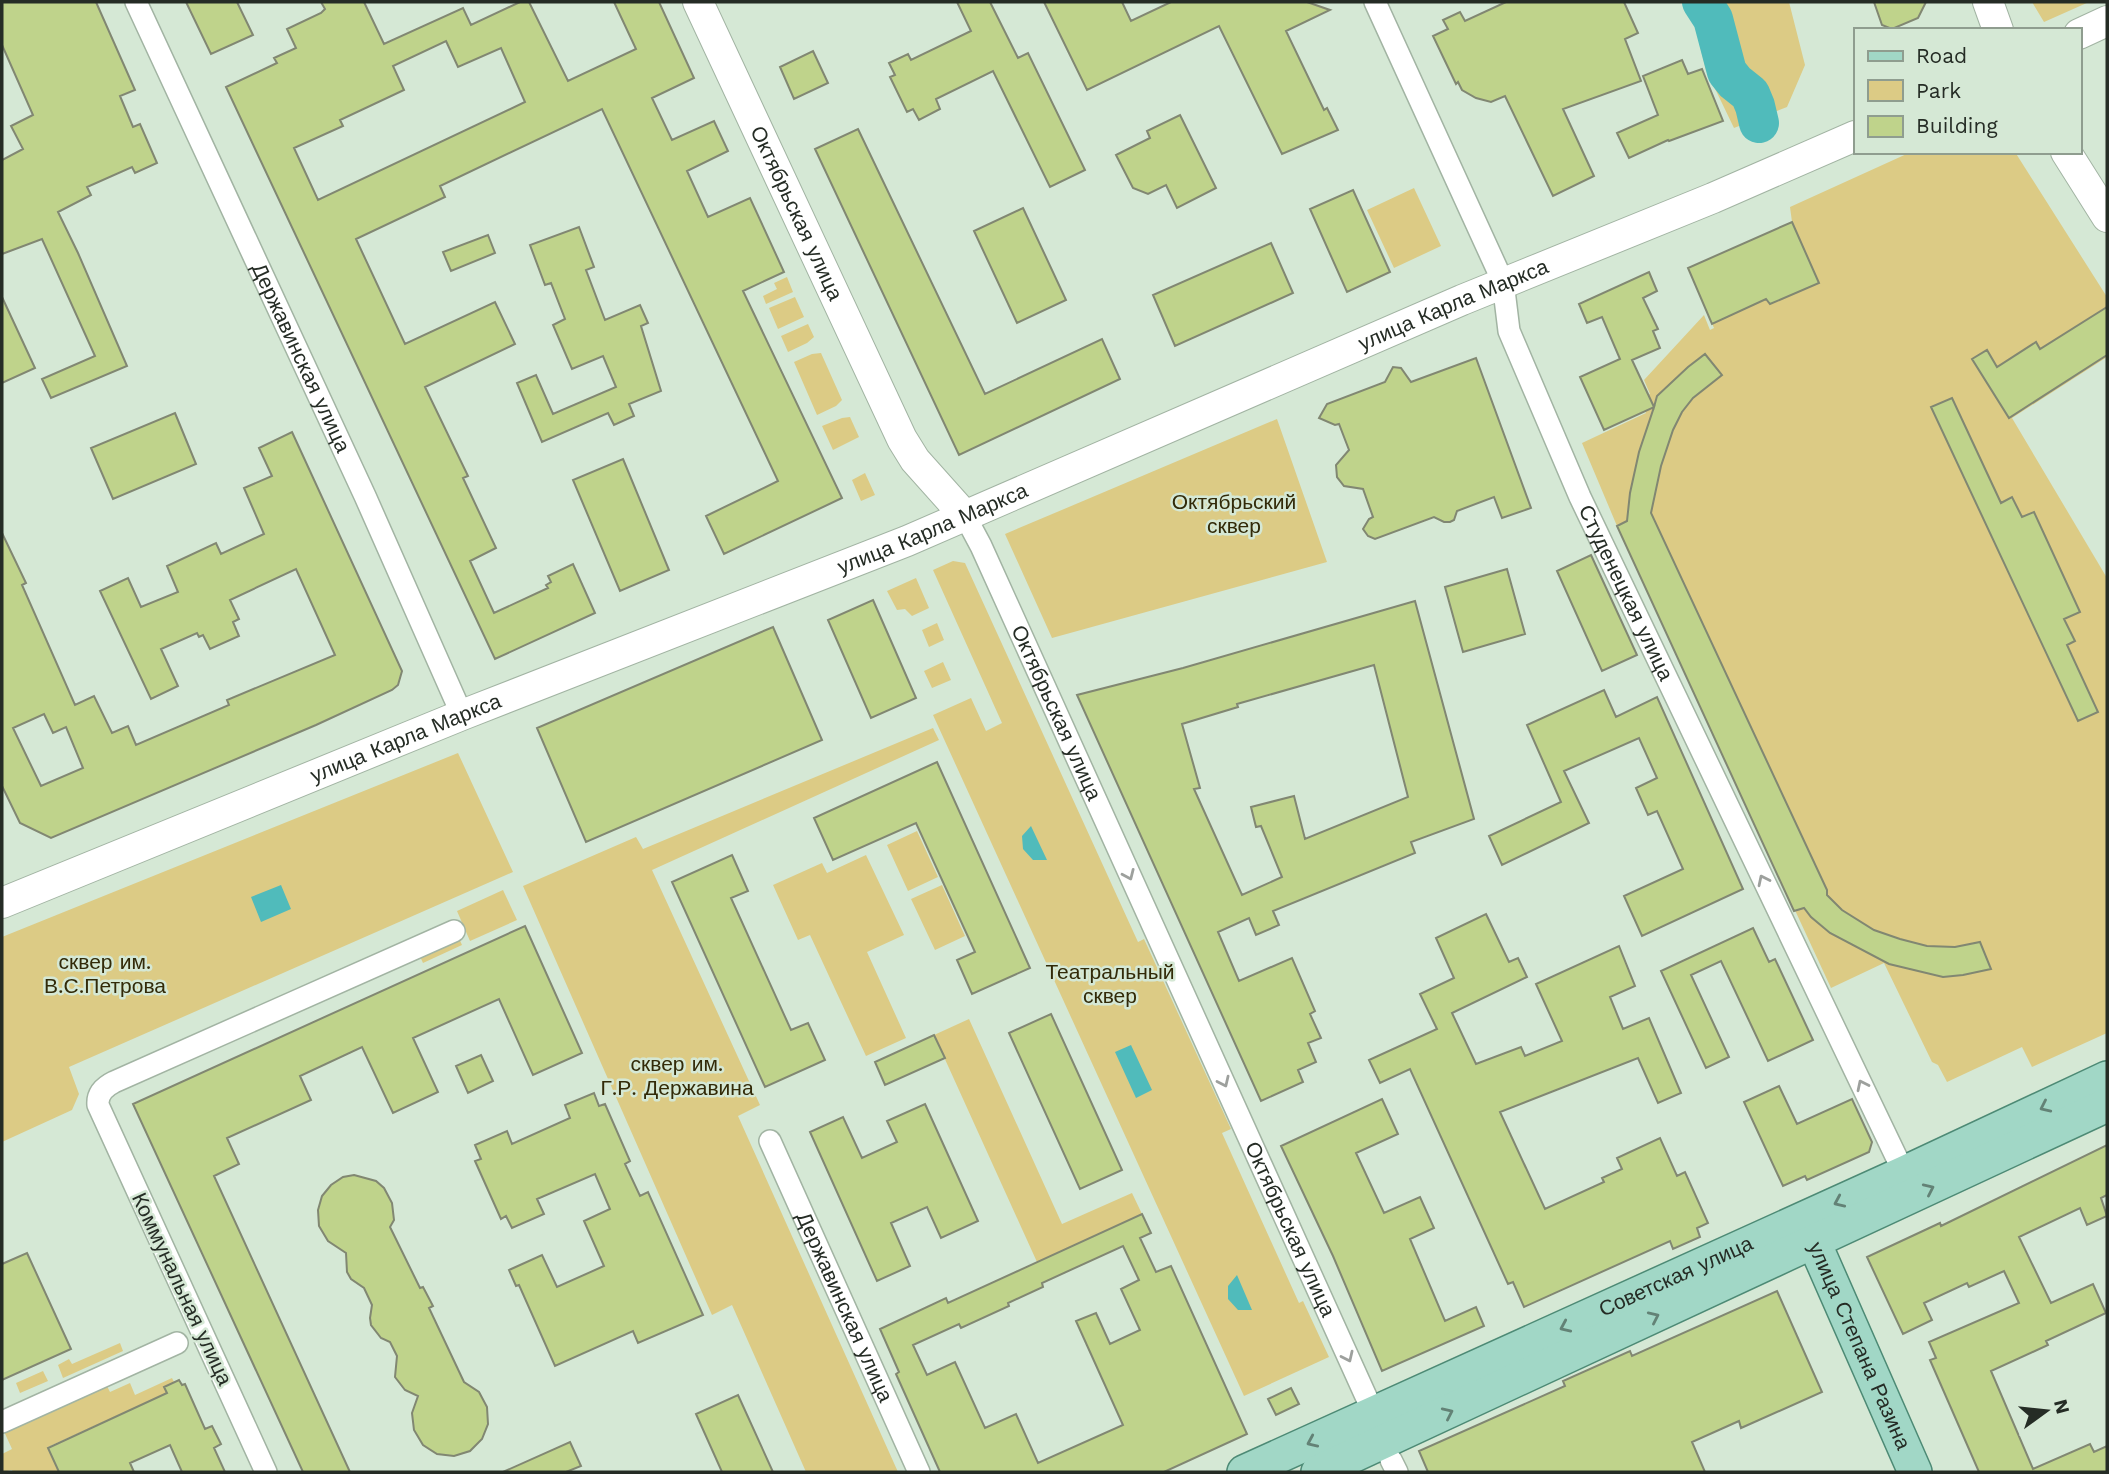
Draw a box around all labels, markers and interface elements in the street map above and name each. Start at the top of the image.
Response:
legend [1854,28,2081,154]
text: Road [1916,43,1967,68]
text: Park [1916,78,1961,103]
text: Building [1916,113,1998,138]
street label: Октябрьская улица [746,122,849,304]
street label: улица Карла Маркса [1354,253,1552,355]
street label: Державинская улица [247,259,356,456]
street label: улица Карла Маркса [834,477,1031,579]
park label: Октябрьский сквер [1172,489,1296,538]
street label: Студенецкая улица [1574,501,1679,685]
street label: Октябрьская улица [1006,621,1108,804]
street label: улица Карла Маркса [306,688,505,788]
one-way arrow [1121,868,1135,881]
one-way arrow [1758,874,1772,887]
park label: сквер им. В.С.Петрова [44,949,166,998]
park label: Театральный сквер [1045,959,1175,1008]
park label: сквер им. Г.Р. Державина [600,1051,754,1100]
one-way arrow [1216,1075,1230,1088]
one-way arrow [1856,1080,1870,1092]
one-way arrow [2040,1098,2053,1112]
street label: Октябрьская улица [1240,1138,1341,1321]
one-way arrow [1922,1183,1934,1197]
street label: Коммунальная улица [127,1189,238,1389]
one-way arrow [1834,1194,1846,1208]
street label: Державинская улица [791,1208,899,1406]
street label: Советская улица [1595,1230,1757,1322]
street label: улица Степана Разина [1803,1238,1917,1453]
one-way arrow [1647,1311,1660,1325]
one-way arrow [1560,1319,1572,1333]
one-way arrow [1340,1350,1354,1362]
north arrow [2011,1376,2081,1446]
text: N [2049,1397,2075,1417]
one-way arrow [1441,1407,1453,1421]
one-way arrow [1306,1434,1319,1448]

